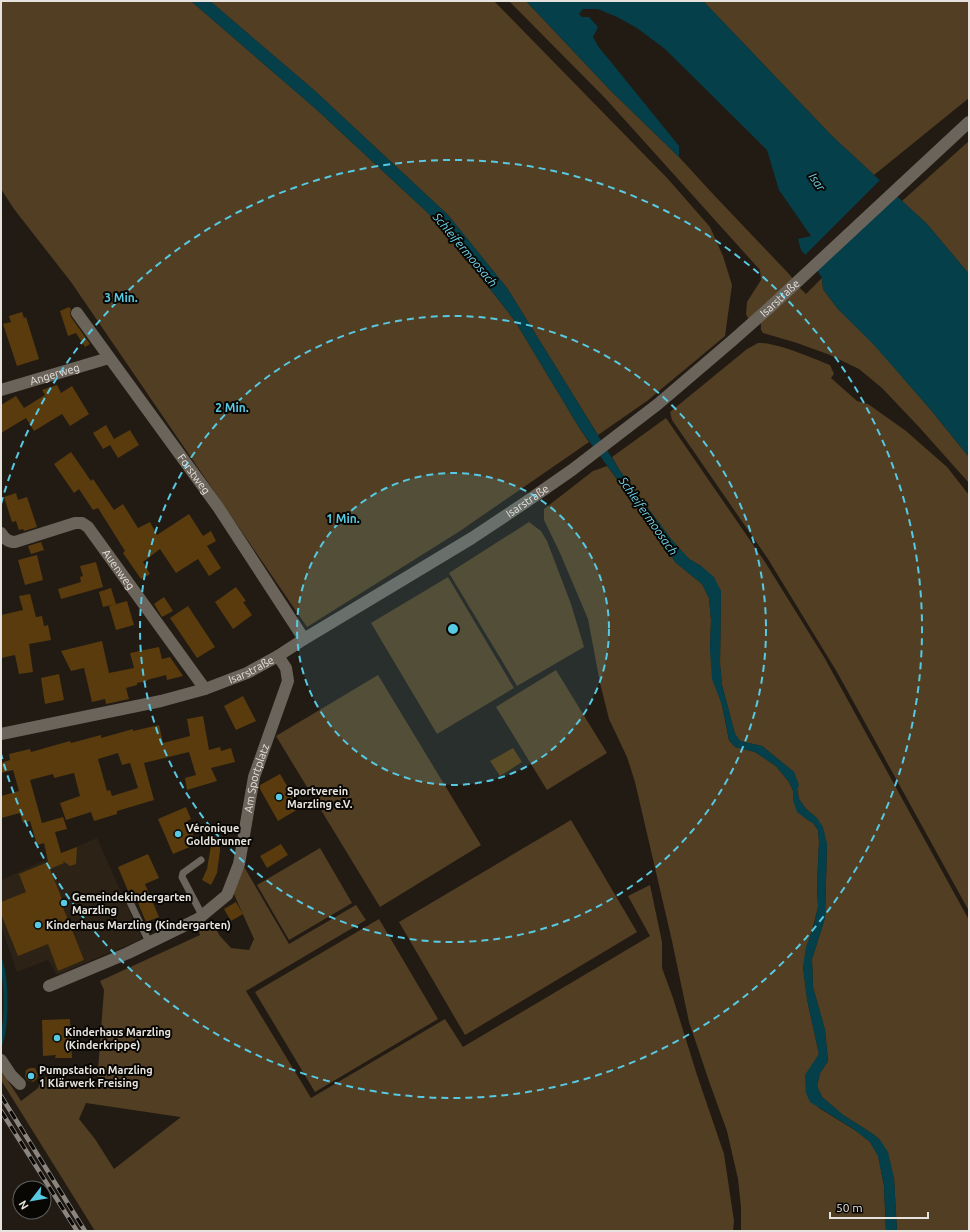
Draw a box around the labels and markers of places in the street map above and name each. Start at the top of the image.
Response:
centre of rings [446,622,460,636]
place label: Sportverein Marzling e.V. [287,785,353,810]
marker: Sportverein Marzling e.V. [274,792,284,802]
place label: Véronique Goldbrunner [186,822,252,847]
marker: Véronique Goldbrunner [173,829,183,839]
place label: Gemeindekindergarten Marzling [72,891,192,916]
marker: Gemeindekindergarten Marzling [59,898,69,908]
place label: Kinderhaus Marzling (Kindergarten) [46,919,231,932]
marker: Kinderhaus Marzling (Kindergarten) [33,920,43,930]
place label: Kinderhaus Marzling (Kinderkrippe) [65,1026,171,1052]
marker: Kinderhaus Marzling (Kinderkrippe) [52,1033,62,1043]
place label: Pumpstation Marzling 1 Klärwerk Freising [39,1064,153,1089]
marker: Pumpstation Marzling 1 Klärwerk Freising [26,1071,36,1081]

